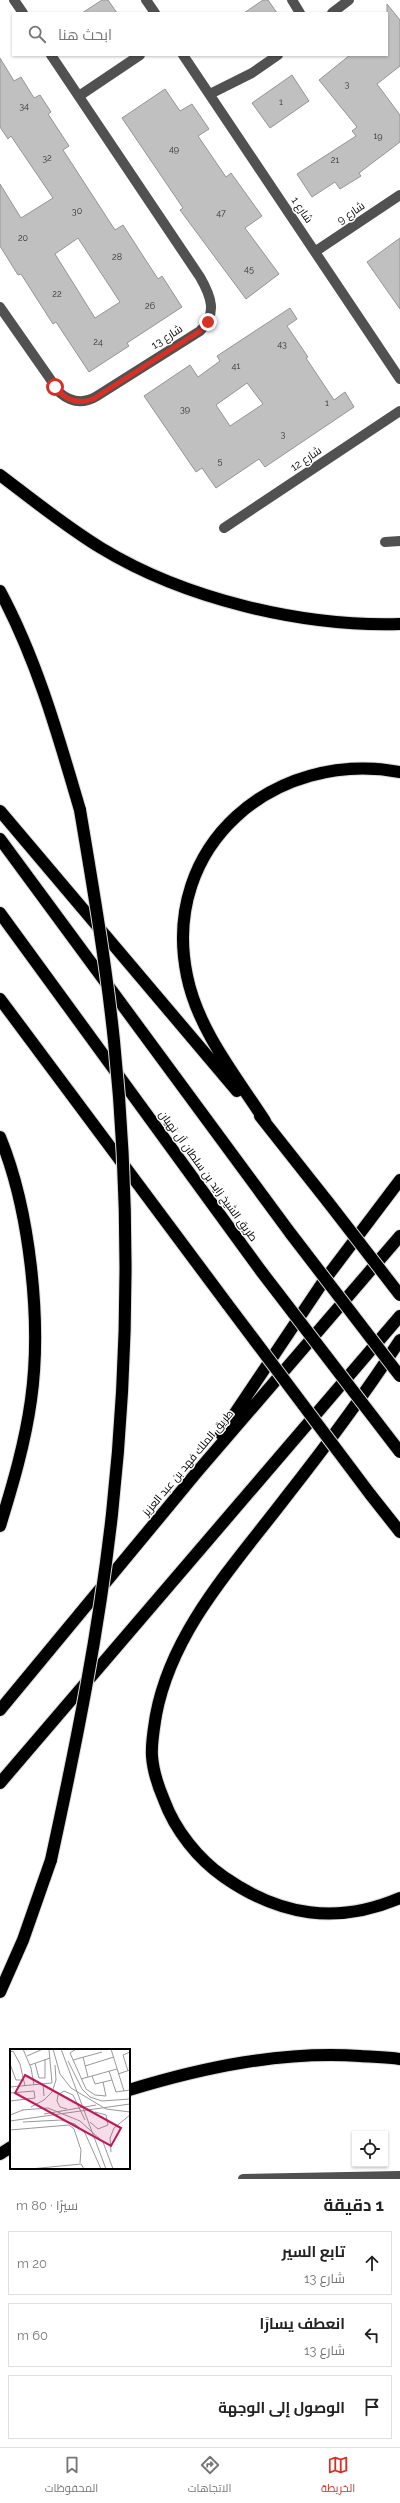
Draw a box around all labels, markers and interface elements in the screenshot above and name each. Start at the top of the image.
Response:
search box [12,12,388,56]
icon: search [26,23,48,45]
text: ابحث هنا [58,26,112,44]
house number: 3 [345,79,350,89]
house number: 1 [279,97,283,107]
house number: 34 [19,101,29,111]
house number: 19 [373,131,383,141]
house number: 49 [169,144,179,154]
house number: 32 [42,153,52,163]
house number: 21 [331,155,339,165]
street label: شارع 1 [288,194,315,226]
street label: شارع 9 [335,199,368,228]
house number: 30 [72,206,83,216]
house number: 47 [216,208,226,218]
house number: 20 [18,233,29,243]
house number: 28 [112,252,122,262]
house number: 45 [244,264,254,274]
house number: 22 [52,289,62,299]
house number: 26 [145,301,156,311]
route end [199,313,217,331]
street label: شارع 13 [149,322,186,353]
house number: 24 [93,337,103,347]
house number: 43 [277,339,287,349]
house number: 41 [232,361,241,371]
route start [46,378,64,396]
house number: 1 [325,398,329,408]
house number: 39 [180,404,190,414]
house number: 3 [281,429,286,439]
street label: شارع 12 [288,444,325,475]
house number: 5 [218,456,223,466]
street label: طريق الشيخ زايد بن سلطان آل نهيان [155,1108,260,1244]
street label: طريق الملك فهد بن عبد العزيز [139,1407,236,1519]
inset map [10,2049,130,2169]
map controls [352,2131,388,2167]
button: locate [352,2131,388,2167]
text: 1 دقيقة [323,2195,384,2215]
text: سيرًا · 80 m [16,2198,78,2213]
text: تابع السير [282,2243,345,2261]
icon: ahead [361,2252,383,2274]
text: 20 m [17,2256,47,2271]
text: شارع 13 [304,2271,345,2286]
text: انعطف يسارًا [260,2315,345,2333]
icon: left [361,2324,383,2346]
text: 60 m [17,2328,48,2343]
text: شارع 13 [304,2343,345,2358]
icon: arrive [361,2396,383,2418]
text: الوصول إلى الوجهة [218,2399,345,2417]
tab: المحفوظات [45,2454,98,2498]
tab: الاتجاهات [188,2454,231,2498]
tab: الخريطة [321,2454,355,2498]

